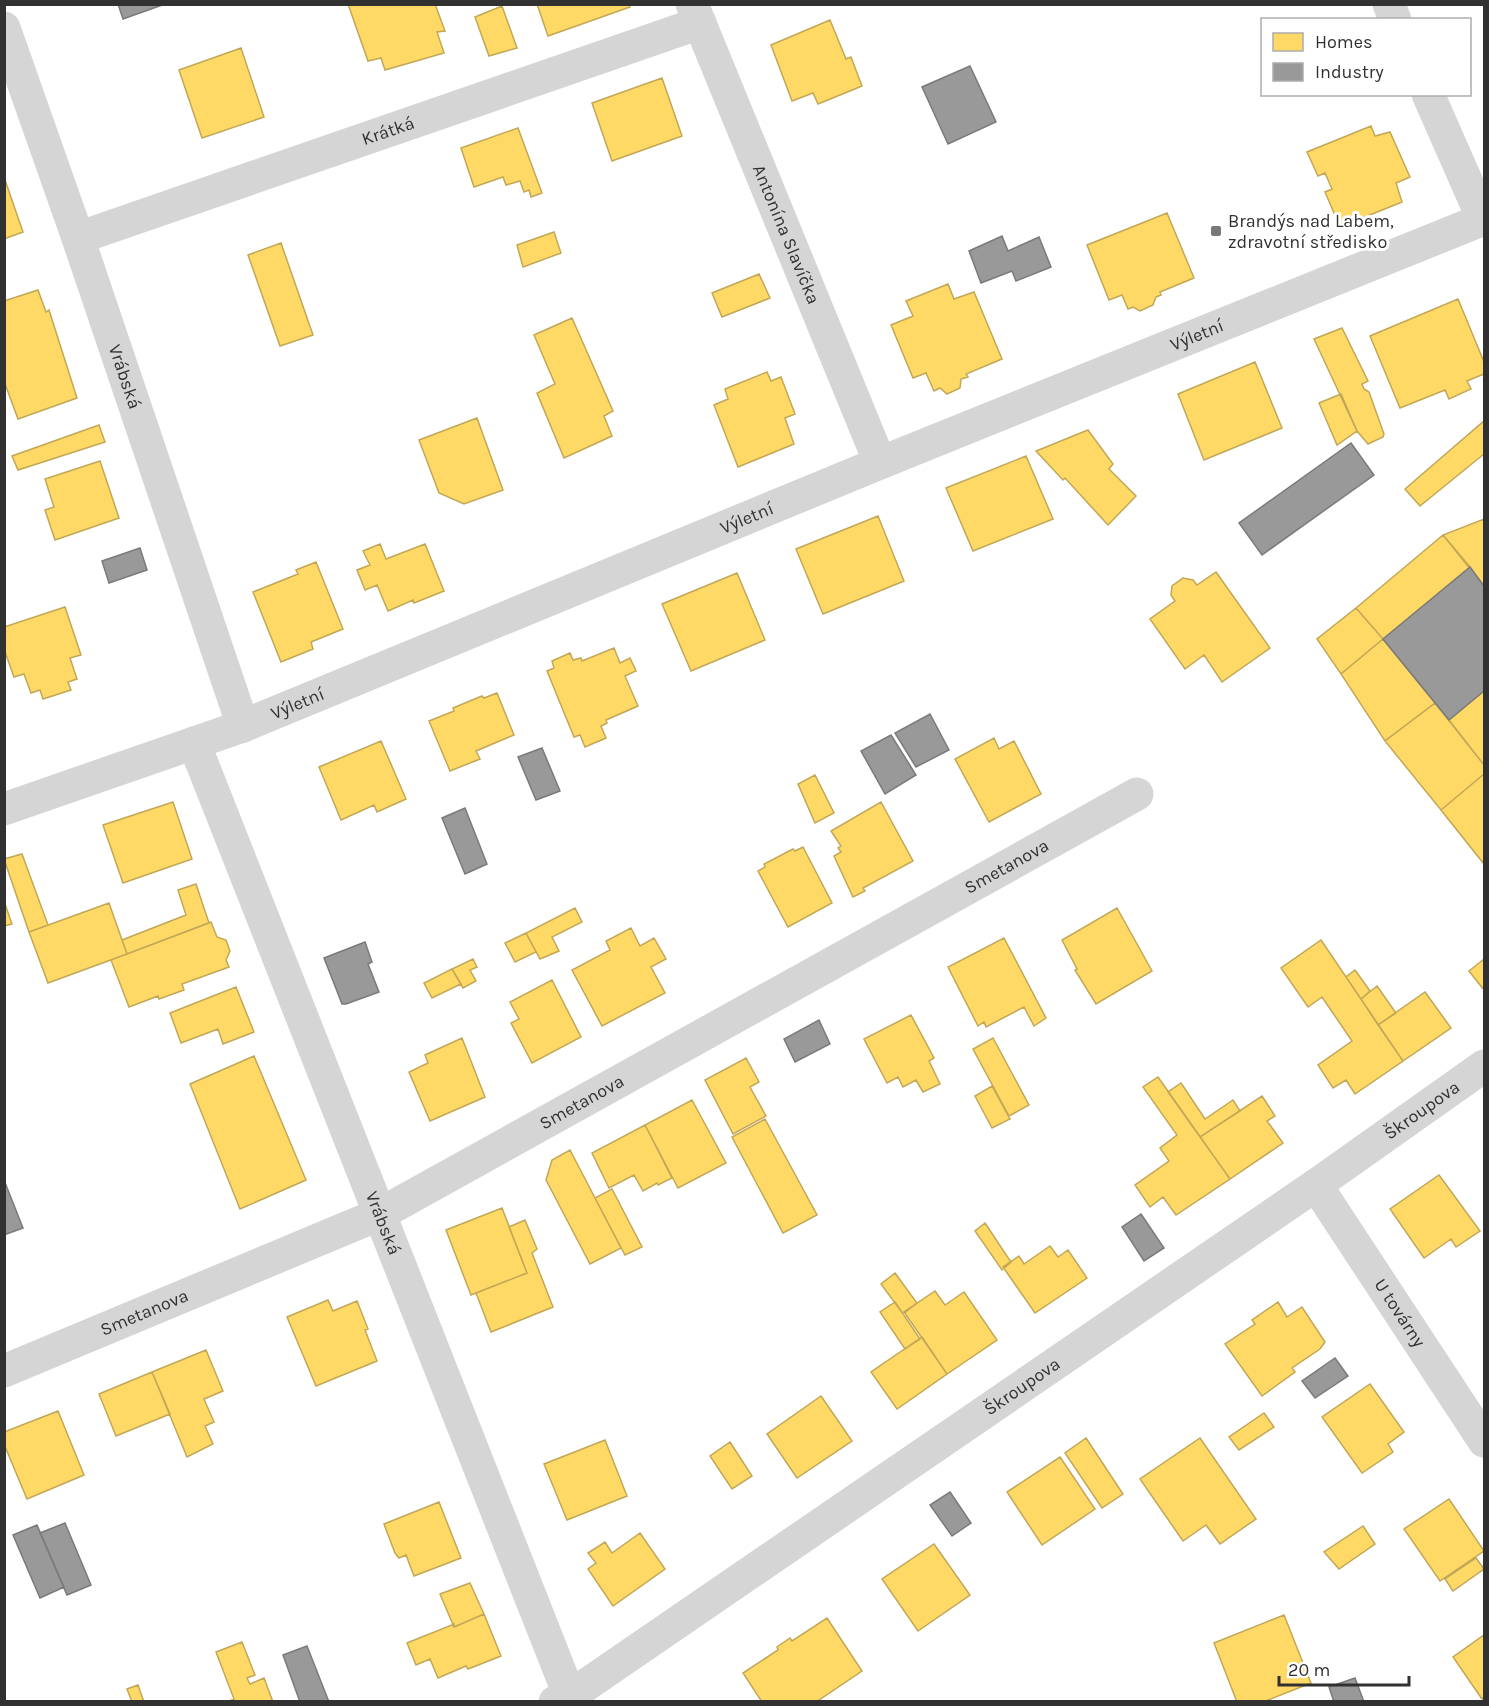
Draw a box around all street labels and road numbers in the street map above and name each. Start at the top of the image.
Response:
street label: Krátká [359,112,417,150]
street label: Antonína Slavíčka [748,161,825,307]
street label: Výletní [1167,314,1228,356]
street label: Vrábská [104,342,146,412]
street label: Výletní [717,497,777,539]
street label: Výletní [268,682,328,724]
street label: Smetanova [960,834,1053,899]
street label: Smetanova [535,1070,628,1134]
street label: Škroupova [1380,1076,1464,1144]
street label: Vrábská [361,1188,406,1258]
street label: U továrny [1370,1275,1431,1352]
street label: Smetanova [97,1284,192,1341]
street label: Škroupova [980,1353,1064,1420]

